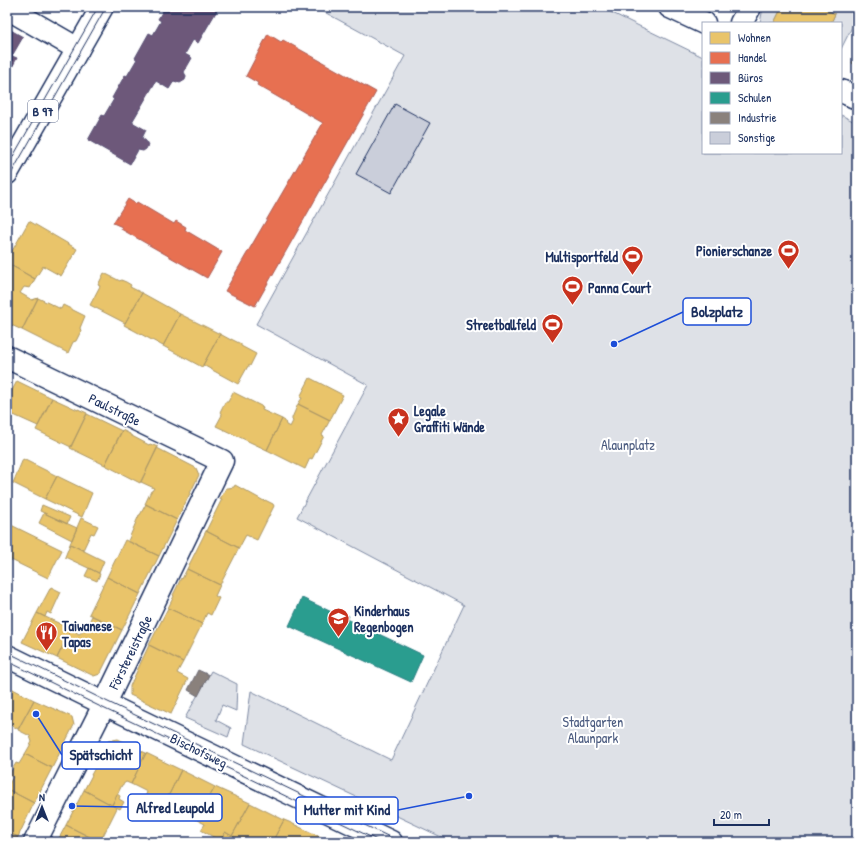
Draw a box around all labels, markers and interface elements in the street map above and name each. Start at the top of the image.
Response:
legend [702,22,842,154]
text: Wohnen [738,29,771,46]
text: Handel [738,49,767,66]
text: Büros [738,69,763,86]
text: Schulen [738,89,771,106]
road number: B 97 [28,100,58,122]
text: Industrie [738,109,777,126]
text: Sonstige [738,129,776,146]
sports icon: Pionierschanze [775,237,801,270]
place label: Pionierschanze [696,241,772,260]
sports icon: Multisportfeld [620,243,646,276]
place label: Multisportfeld [545,247,619,268]
sports icon: Panna Court [559,274,585,307]
place label: Panna Court [588,278,652,297]
callout: Bolzplatz [683,298,751,325]
text: Bolzplatz [691,301,744,323]
sports icon: Streetballfeld [539,311,565,344]
place label: Streetballfeld [466,315,537,334]
street label: Paulstraße [85,388,145,431]
place label: Legale Graffiti Wände [414,401,485,436]
place icon: Legale Graffiti Wände [386,405,412,438]
park label: Alaunplatz [601,435,655,455]
place label: Kinderhaus Regenbogen [354,601,414,638]
school or university icon: Kinderhaus Regenbogen [326,605,352,638]
street label: Förstereistraße [103,611,157,694]
place label: Taiwanese Tapas [61,616,112,653]
restaurant icon: Taiwanese Tapas [33,620,59,653]
park label: Stadtgarten Alaunpark [563,712,623,748]
street label: Bischofsweg [167,728,231,773]
callout: Spätschicht [62,742,140,769]
text: Spätschicht [70,744,133,766]
north arrow [22,787,62,827]
text: N [39,790,45,804]
callout: Alfred Leupold [128,794,222,821]
text: Alfred Leupold [136,797,214,819]
callout: Mutter mit Kind [296,797,398,824]
text: Mutter mit Kind [304,799,390,820]
scale bar [714,801,769,827]
text: 20 m [720,806,742,823]

